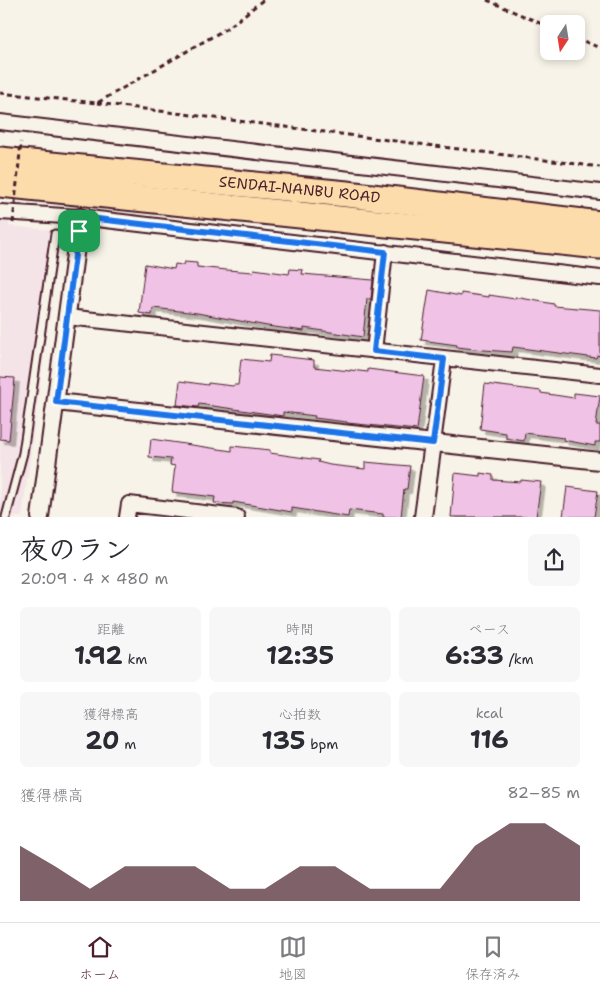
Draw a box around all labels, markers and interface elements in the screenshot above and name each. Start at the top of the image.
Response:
north arrow [540,15,585,60]
map controls [540,15,585,60]
street label: SENDAI-NANBU ROAD [218,172,381,208]
pin [58,210,100,252]
icon: arrive [65,217,93,245]
text: 夜のラン [20,530,132,568]
button: share [528,534,580,586]
text: 20:09 · 4 × 480 m [20,568,168,589]
text: 距離 [97,620,125,638]
text: 時間 [286,620,314,638]
text: ペース [469,620,510,638]
text: 1.92 [74,638,123,672]
text: 12:35 [266,638,334,672]
text: 6:33 [445,638,504,672]
text: km [123,650,147,668]
text: /km [504,650,534,668]
text: kcal [476,704,503,722]
text: 獲得標高 [83,705,139,723]
text: 心拍数 [279,705,321,723]
text: 116 [470,722,509,756]
text: 20 [85,723,119,757]
text: 135 [262,723,305,757]
text: m [119,735,136,753]
text: bpm [305,735,338,753]
text: 82–85 m [508,782,580,803]
text: 獲得標高 [20,785,84,806]
tab: ホーム [79,933,121,983]
tab: 地図 [279,933,307,983]
tab: 保存済み [465,933,521,983]

